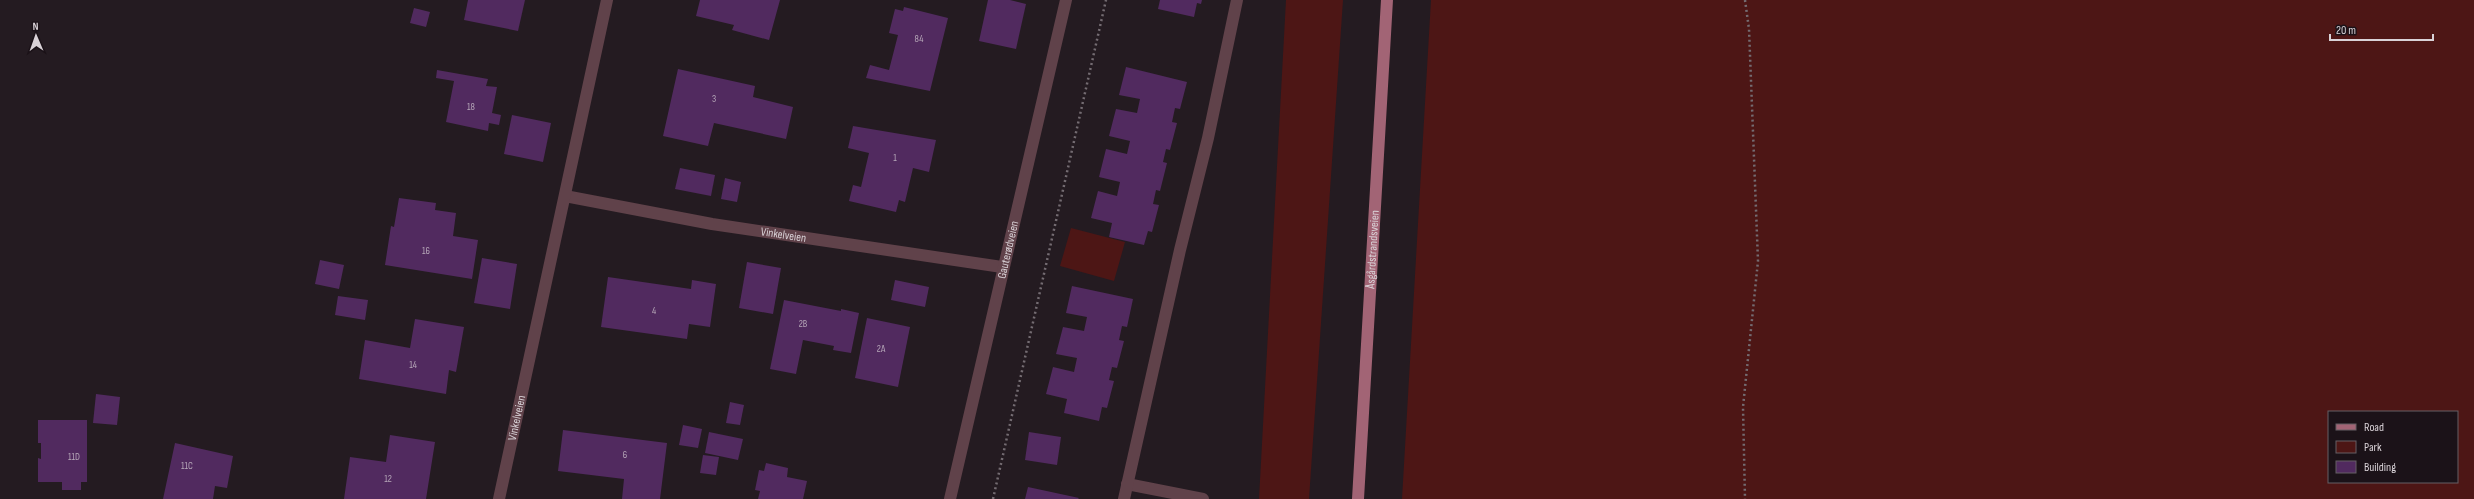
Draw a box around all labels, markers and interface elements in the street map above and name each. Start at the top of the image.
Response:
north arrow [16,16,56,56]
scale bar [2330,16,2433,42]
text: N [33,20,39,33]
text: 20 m [2336,23,2356,38]
house number: 84 [915,33,923,45]
house number: 3 [712,93,716,105]
house number: 18 [467,101,475,113]
house number: 1 [893,152,897,164]
street label: Åsgårdstrandsveien [1363,210,1382,290]
street label: Gauterødveien [994,219,1022,280]
street label: Vinkelveien [760,224,807,245]
house number: 16 [422,245,430,257]
house number: 4 [652,305,656,317]
house number: 2B [799,318,808,330]
house number: 2A [877,343,886,355]
house number: 14 [409,359,417,371]
street label: Vinkelveien [504,394,529,442]
legend [2328,411,2458,483]
text: Road [2364,420,2384,435]
text: Park [2364,440,2382,455]
house number: 6 [623,449,627,461]
house number: 11D [68,451,80,463]
house number: 11C [181,460,193,472]
text: Building [2364,460,2396,475]
house number: 12 [384,473,392,485]

